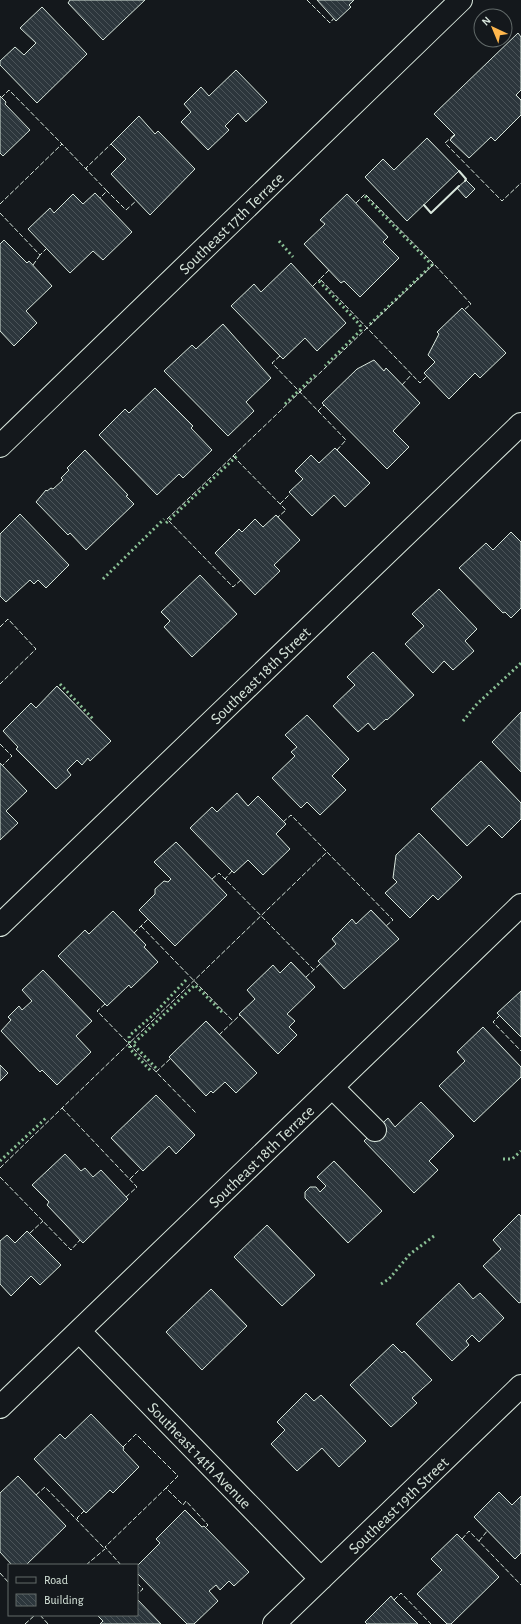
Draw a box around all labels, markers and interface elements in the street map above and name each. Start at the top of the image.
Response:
north arrow [473,8,513,48]
text: N [480,15,493,28]
street label: Southeast 17th Terrace [176,170,287,278]
street label: Southeast 18th Street [208,624,314,727]
street label: Southeast 18th Terrace [206,1103,317,1211]
street label: Southeast 14th Avenue [145,1399,254,1512]
street label: Southeast 19th Street [346,1454,452,1557]
legend [8,1564,138,1616]
text: Road [44,1574,68,1586]
text: Building [44,1594,84,1606]

